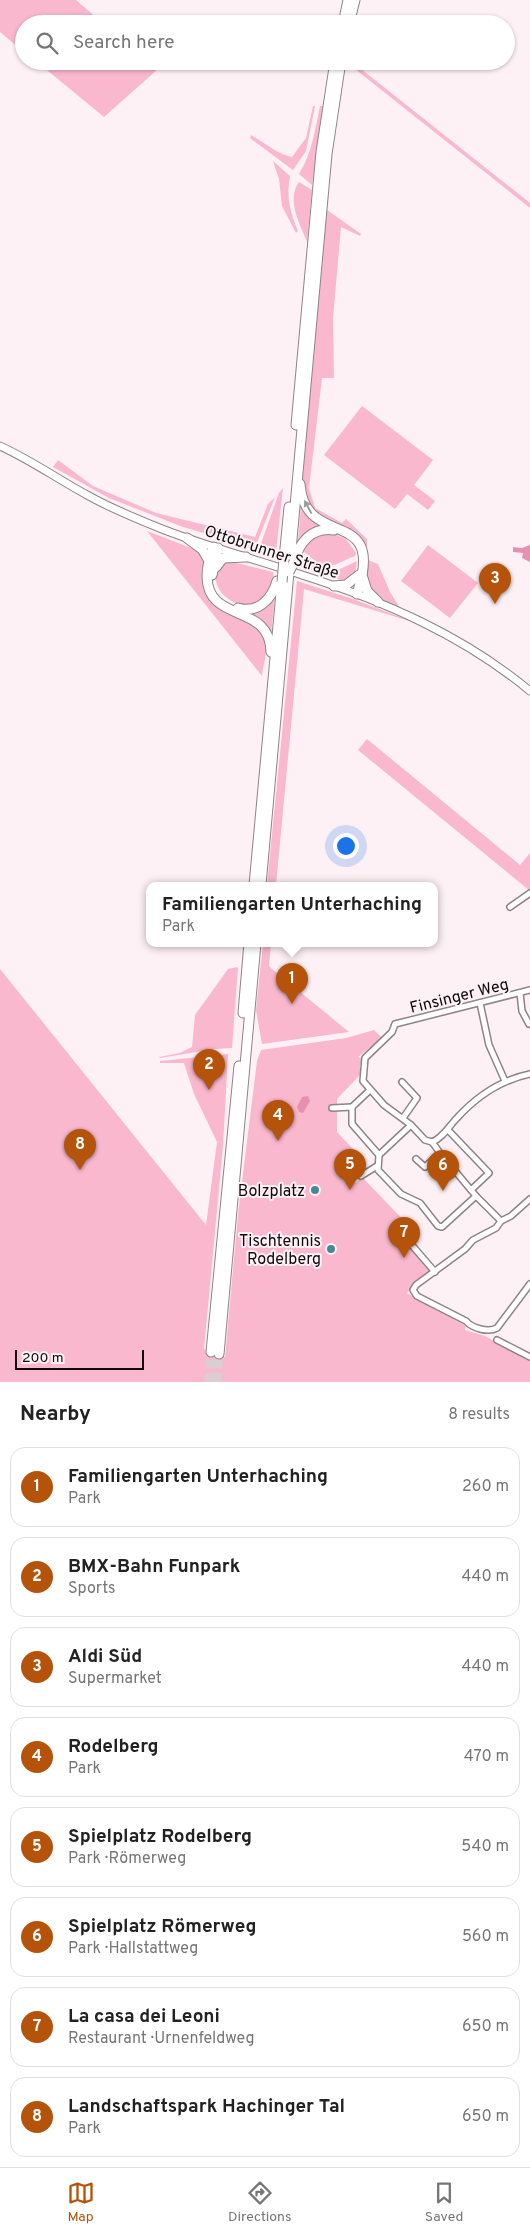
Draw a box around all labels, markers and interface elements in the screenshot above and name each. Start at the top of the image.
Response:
search box [15,15,515,70]
icon: search [33,29,61,57]
text: Search here [73,31,175,55]
one-way arrow [304,500,312,514]
street label: Ottobrunner Straße [202,522,341,584]
pin: 3 [479,563,511,604]
your location [333,833,359,859]
popup [146,882,438,947]
text: Familiengarten Unterhaching [162,893,422,917]
text: Park [162,917,195,937]
pin: 1 [276,963,308,1004]
street label: Finsinger Weg [408,975,511,1019]
pin: 2 [193,1049,225,1090]
pin: 4 [262,1100,294,1141]
pin: 8 [64,1129,96,1170]
pin: 5 [334,1149,366,1190]
pin: 6 [427,1150,459,1191]
place label: Bolzplatz [238,1182,305,1202]
marker: Bolzplatz [309,1184,321,1196]
pin: 7 [388,1217,420,1258]
place label: Tischtennis Rodelberg [239,1232,321,1270]
marker: Tischtennis Rodelberg [325,1243,337,1255]
scale bar [15,1347,144,1370]
text: 200 m [22,1350,64,1367]
text: Nearby [20,1401,91,1428]
text: 8 results [448,1405,510,1425]
text: Familiengarten Unterhaching [68,1465,328,1489]
text: 1 [34,1477,40,1497]
text: 260 m [462,1477,509,1497]
text: Park [68,1489,101,1509]
text: BMX-Bahn Funpark [68,1555,240,1579]
text: 2 [32,1567,42,1587]
text: 440 m [462,1567,509,1587]
text: Sports [68,1579,116,1599]
text: Aldi Süd [68,1645,142,1669]
text: 3 [32,1657,42,1677]
text: 440 m [462,1657,509,1677]
text: Supermarket [68,1669,162,1689]
text: Rodelberg [68,1735,159,1759]
text: 4 [32,1747,42,1767]
text: 470 m [464,1747,509,1767]
text: Park [68,1759,101,1779]
text: Spielplatz Rodelberg [68,1825,252,1849]
text: 5 [32,1837,42,1857]
text: 540 m [461,1837,509,1857]
text: Park · Römerweg [68,1849,186,1869]
text: Spielplatz Römerweg [68,1915,257,1939]
text: 6 [32,1927,42,1947]
text: 560 m [462,1927,509,1947]
text: Park · Hallstattweg [68,1939,198,1959]
text: La casa dei Leoni [68,2005,220,2029]
text: 7 [33,2017,41,2037]
text: 650 m [462,2017,509,2037]
text: Restaurant · Urnenfeldweg [68,2029,254,2049]
text: Landschaftspark Hachinger Tal [68,2095,345,2119]
text: 8 [32,2107,42,2127]
text: 650 m [462,2107,509,2127]
text: Park [68,2119,101,2139]
tab: Map [67,2179,95,2226]
tab: Directions [228,2179,292,2226]
tab: Saved [425,2179,463,2226]

